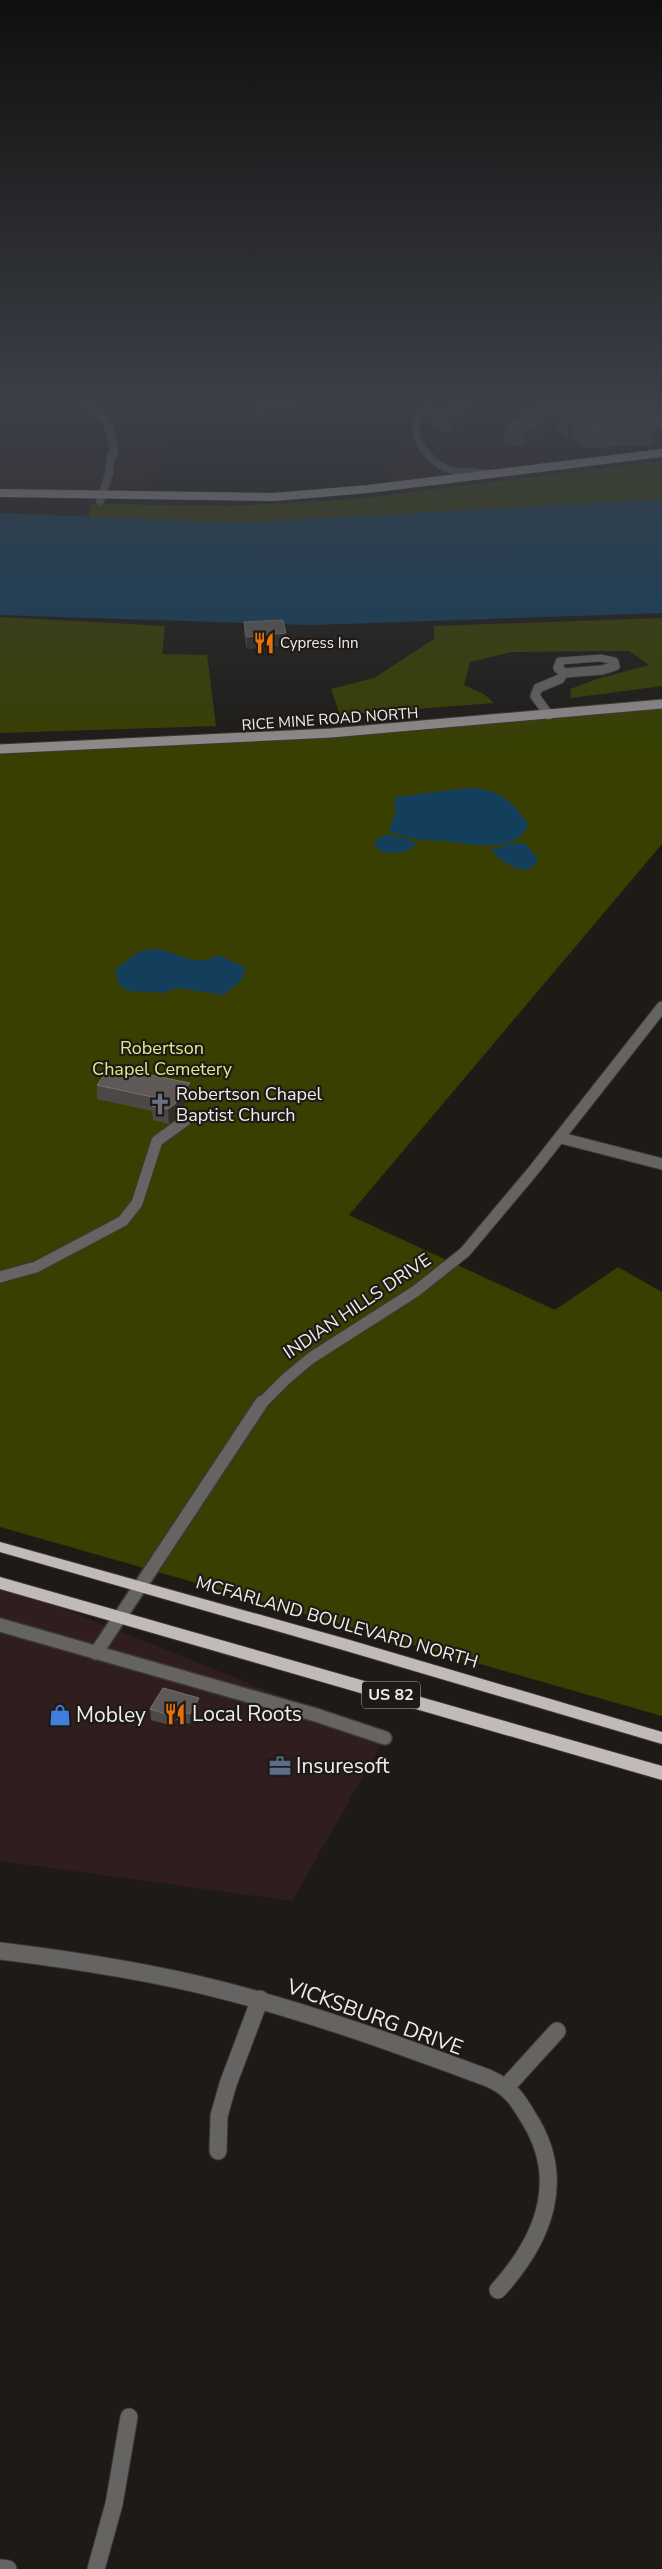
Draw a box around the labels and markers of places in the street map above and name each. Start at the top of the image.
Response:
restaurant icon: Cypress Inn [251,630,277,656]
place label: Cypress Inn [280,633,359,653]
place label: Robertson Chapel Baptist Church [176,1082,323,1127]
church icon: Robertson Chapel Baptist Church [147,1091,173,1117]
place label: Local Roots [192,1700,302,1728]
place label: Mobley [76,1701,146,1729]
restaurant icon: Local Roots [162,1701,188,1727]
shop icon: Mobley [47,1702,73,1728]
place label: Insuresoft [296,1752,390,1780]
office icon: Insuresoft [267,1753,293,1779]

